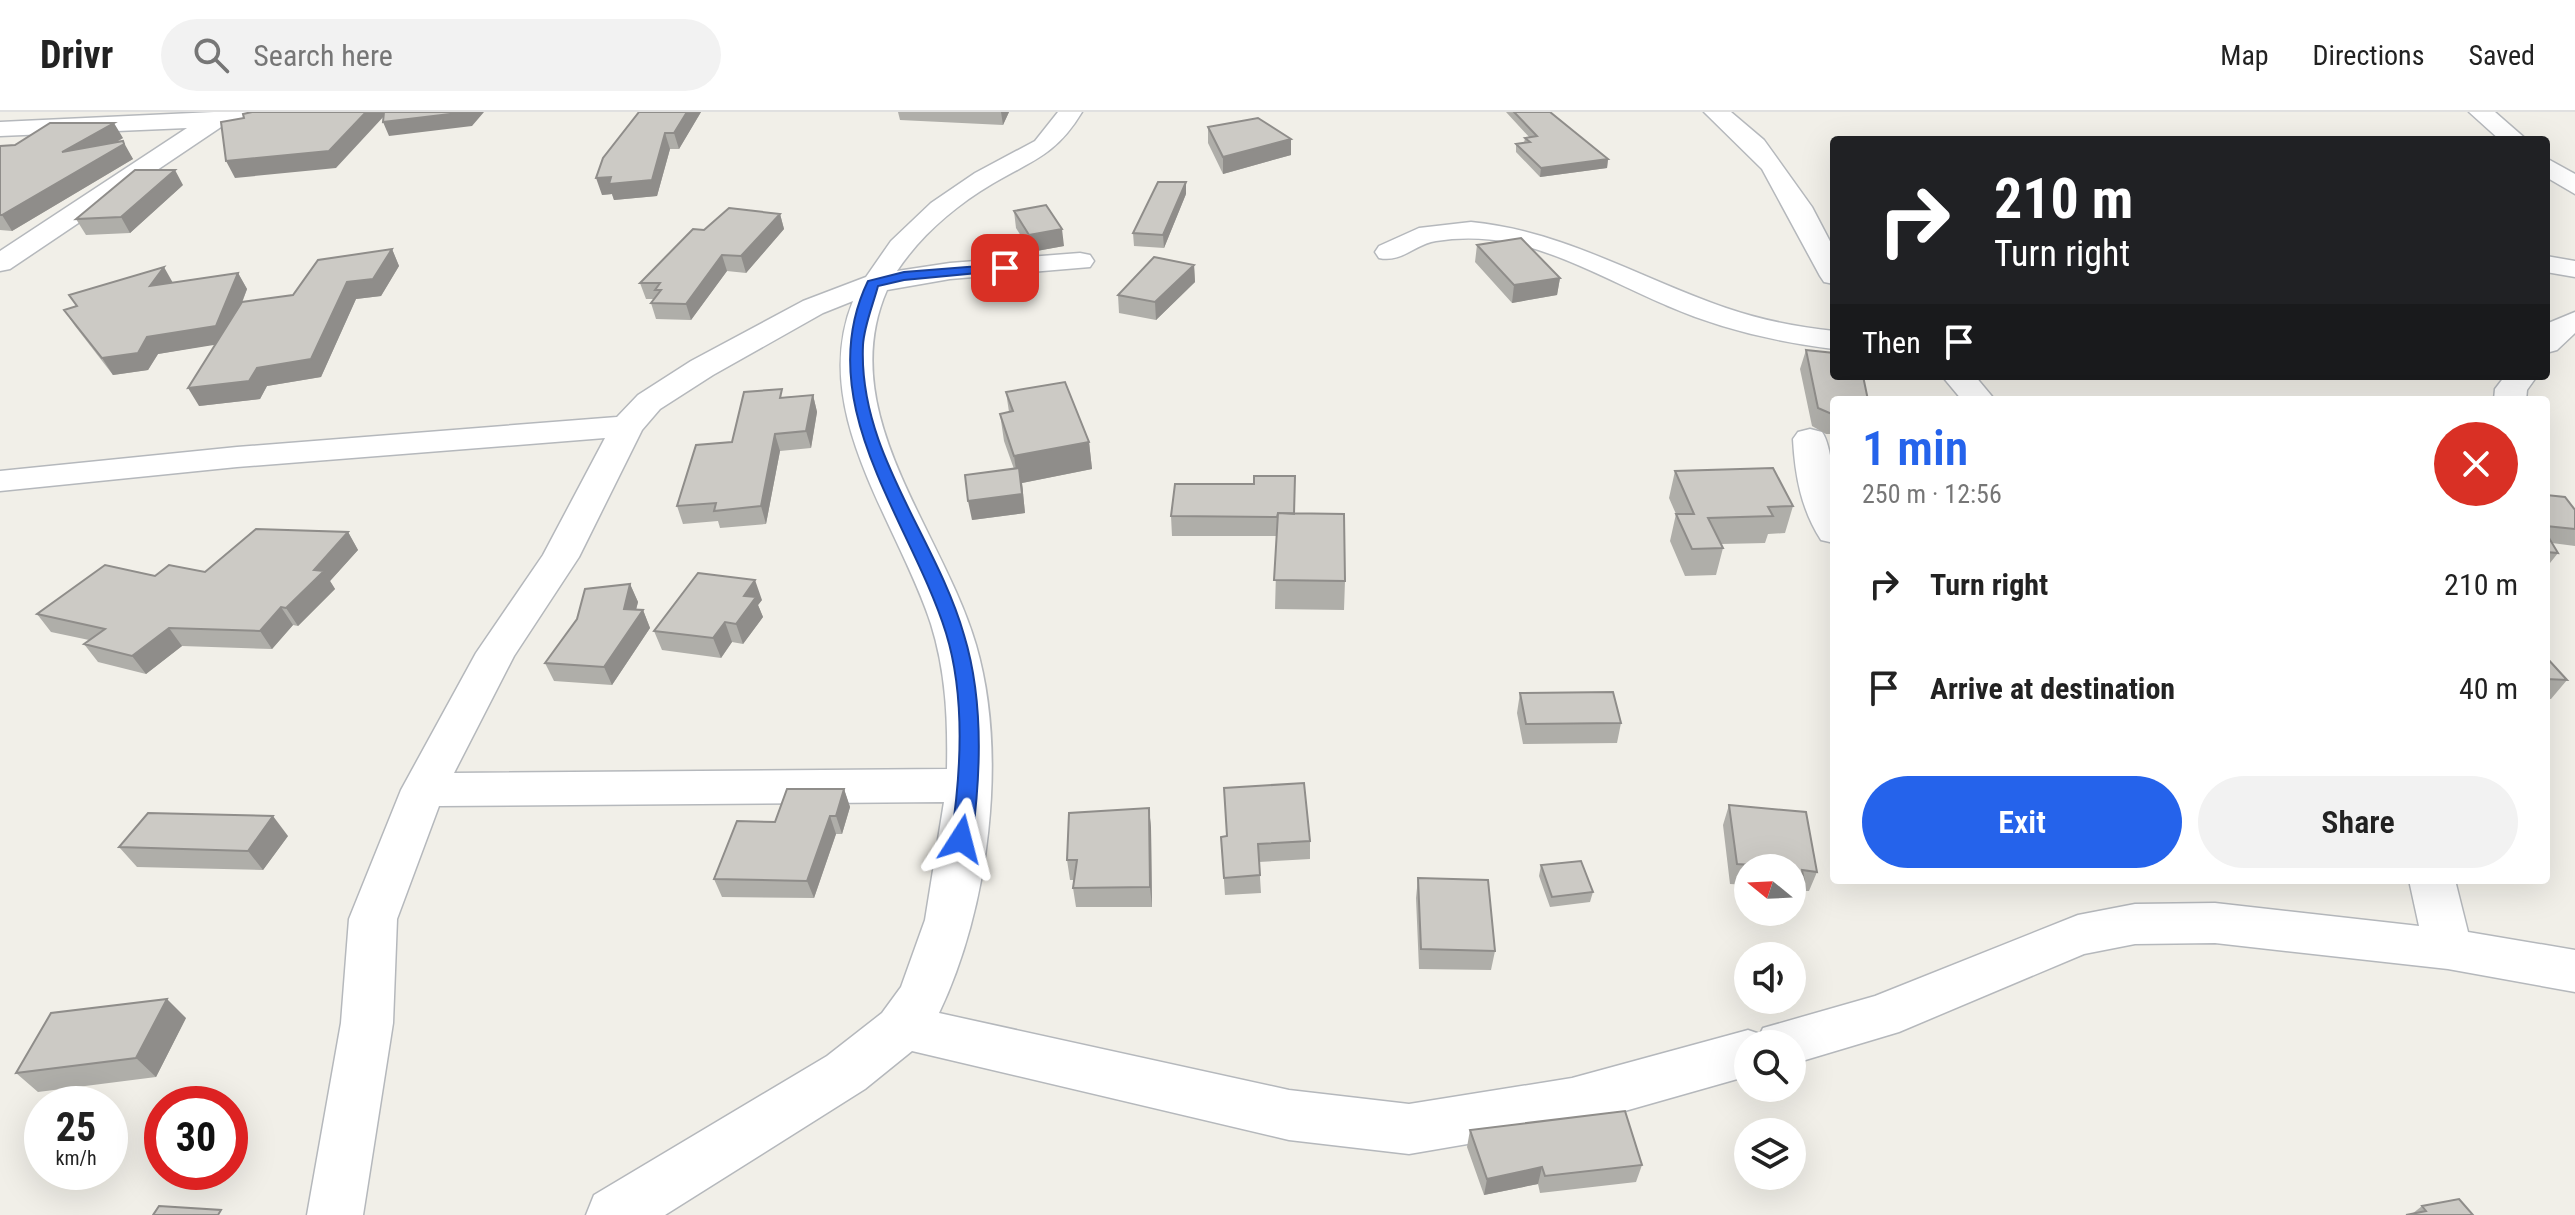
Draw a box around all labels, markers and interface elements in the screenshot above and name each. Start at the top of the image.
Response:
search box [161,19,721,91]
text: Drivr [40,33,113,77]
icon: search [189,33,233,77]
text: Search here [253,38,393,73]
text: Map [2220,39,2269,72]
text: Directions [2313,39,2424,72]
text: Saved [2468,39,2535,72]
text: 210 m [1994,166,2133,232]
icon: right [1862,168,1966,272]
text: Turn right [1994,233,2130,275]
pin [971,234,1039,302]
icon: arrive [983,246,1027,290]
icon: arrive [1937,320,1981,364]
text: Then [1862,325,1921,360]
text: 1 min [1862,420,1968,477]
button: close [2434,422,2518,506]
text: 250 m · 12:56 [1862,479,2002,509]
icon: right [1862,562,1906,606]
text: Turn right [1930,567,2048,602]
text: 210 m [2444,567,2518,602]
icon: arrive [1862,666,1906,710]
text: Arrive at destination [1930,671,2175,706]
text: 40 m [2459,671,2518,706]
button: Exit [1862,776,2182,868]
button: Share [2198,776,2518,868]
position arrow [919,797,1003,881]
north arrow [1734,854,1806,926]
map controls [1734,854,1806,1190]
button: sound [1734,942,1806,1014]
button: search [1734,1030,1806,1102]
speed limit sign: 30 [144,1086,248,1190]
text: 25 [56,1104,96,1151]
button: layers [1734,1118,1806,1190]
text: km/h [55,1146,97,1170]

